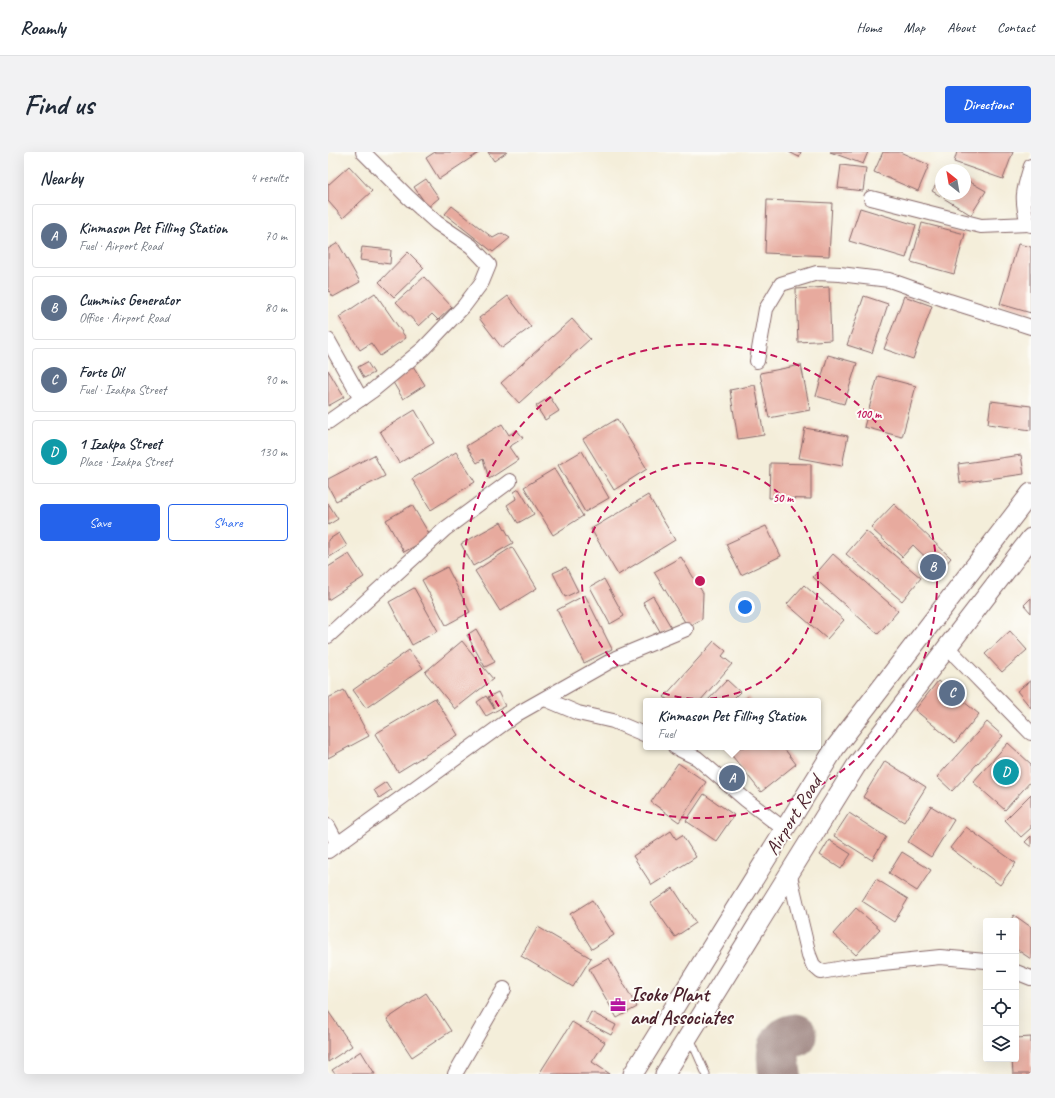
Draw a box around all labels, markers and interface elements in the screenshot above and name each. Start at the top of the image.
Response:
text: Roamly [20,16,66,40]
text: Home [856,19,882,36]
text: Map [904,19,925,36]
text: About [947,19,975,36]
text: Contact [997,19,1035,36]
button: Directions [945,86,1031,123]
text: Find us [24,87,94,122]
north arrow [935,164,971,200]
text: Nearby [40,168,83,189]
text: 4 results [250,170,288,186]
text: Kinmason Pet Filling Station [79,219,227,238]
text: A [51,228,57,244]
text: 70 m [265,228,287,244]
text: Fuel · Airport Road [79,238,162,254]
text: Cummins Generator [79,291,180,310]
text: B [51,300,57,316]
text: 80 m [265,300,287,316]
text: Office · Airport Road [79,310,169,326]
text: Forte Oil [79,363,123,382]
text: C [51,372,57,388]
text: 90 m [265,372,287,388]
text: Fuel · Izakpa Street [79,382,166,398]
text: 100 m [855,406,882,422]
text: 1 Izakpa Street [79,435,161,454]
text: D [50,444,58,460]
text: 130 m [259,444,287,460]
text: Place · Izakpa Street [79,454,172,470]
text: 50 m [773,490,794,506]
button: Save [40,504,160,541]
button: Share [168,504,288,541]
pin: B [920,552,946,582]
centre of rings [693,574,707,588]
your location [735,597,755,617]
pin: C [939,678,965,708]
popup [643,698,821,750]
text: Kinmason Pet Filling Station [658,707,806,726]
text: Fuel [658,726,675,742]
pin: D [993,757,1019,787]
pin: A [719,763,745,793]
street label: Airport Road [759,768,829,859]
map controls [983,918,1019,1062]
button: + [983,918,1019,954]
button: − [983,954,1019,990]
place label: Isoko Plant and Associates [630,982,734,1030]
button: locate [983,990,1019,1026]
office icon: Isoko Plant and Associates [609,996,627,1014]
button: layers [983,1026,1019,1062]

